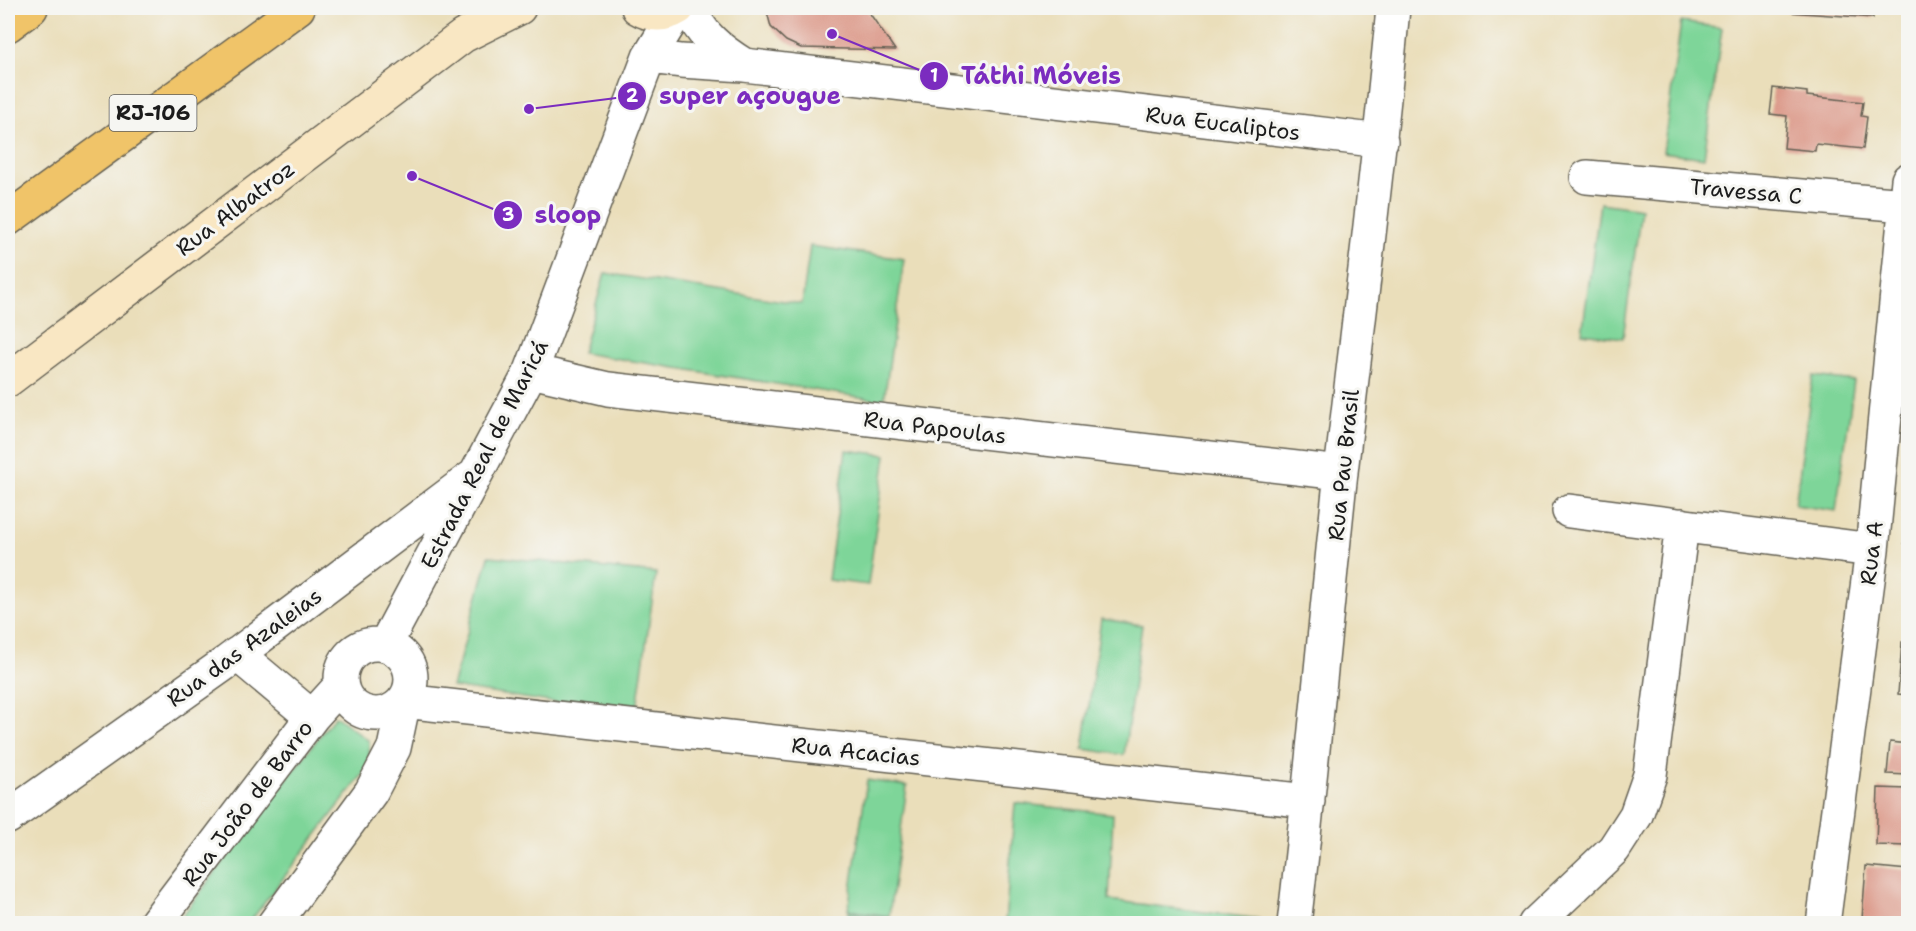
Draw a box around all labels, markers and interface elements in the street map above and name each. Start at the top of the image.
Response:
callout: Táthi Móveis [919,55,1133,97]
text: Táthi Móveis [961,60,1121,92]
text: 1 [930,64,938,88]
callout: super açougue [617,75,853,117]
text: super açougue [659,80,841,112]
text: 2 [626,84,639,108]
road number: RJ-106 [110,95,196,131]
street label: Rua Eucaliptos [1144,100,1302,147]
street label: Rua Albatroz [170,154,301,263]
street label: Travessa C [1689,172,1803,211]
callout: sloop [493,194,613,236]
text: sloop [535,199,601,231]
text: 3 [502,203,514,227]
street label: Estrada Real de Maricá [414,334,555,574]
street label: Rua Pau Brasil [1321,387,1366,542]
street label: Rua Papoulas [862,404,1008,451]
street label: Rua A [1853,519,1890,587]
street label: Rua das Azaleias [161,581,328,713]
street label: Rua João de Barro [175,714,319,892]
street label: Rua Acacias [790,730,922,773]

